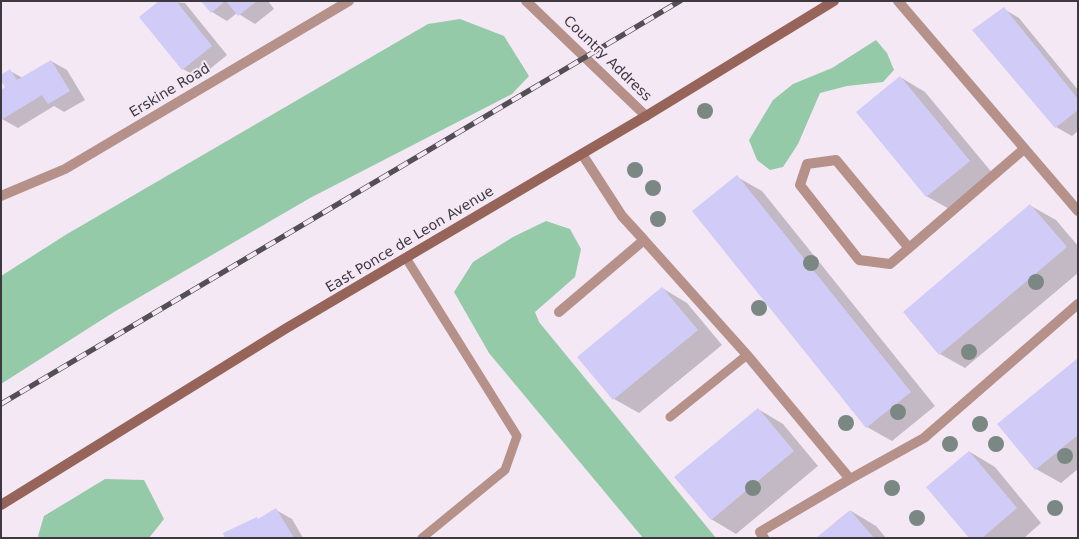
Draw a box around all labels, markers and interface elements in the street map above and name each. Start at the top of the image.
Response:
street label: Country Address [560,13,654,105]
street label: Erskine Road [127,60,213,122]
street label: East Ponce de Leon Avenue [323,183,497,297]

